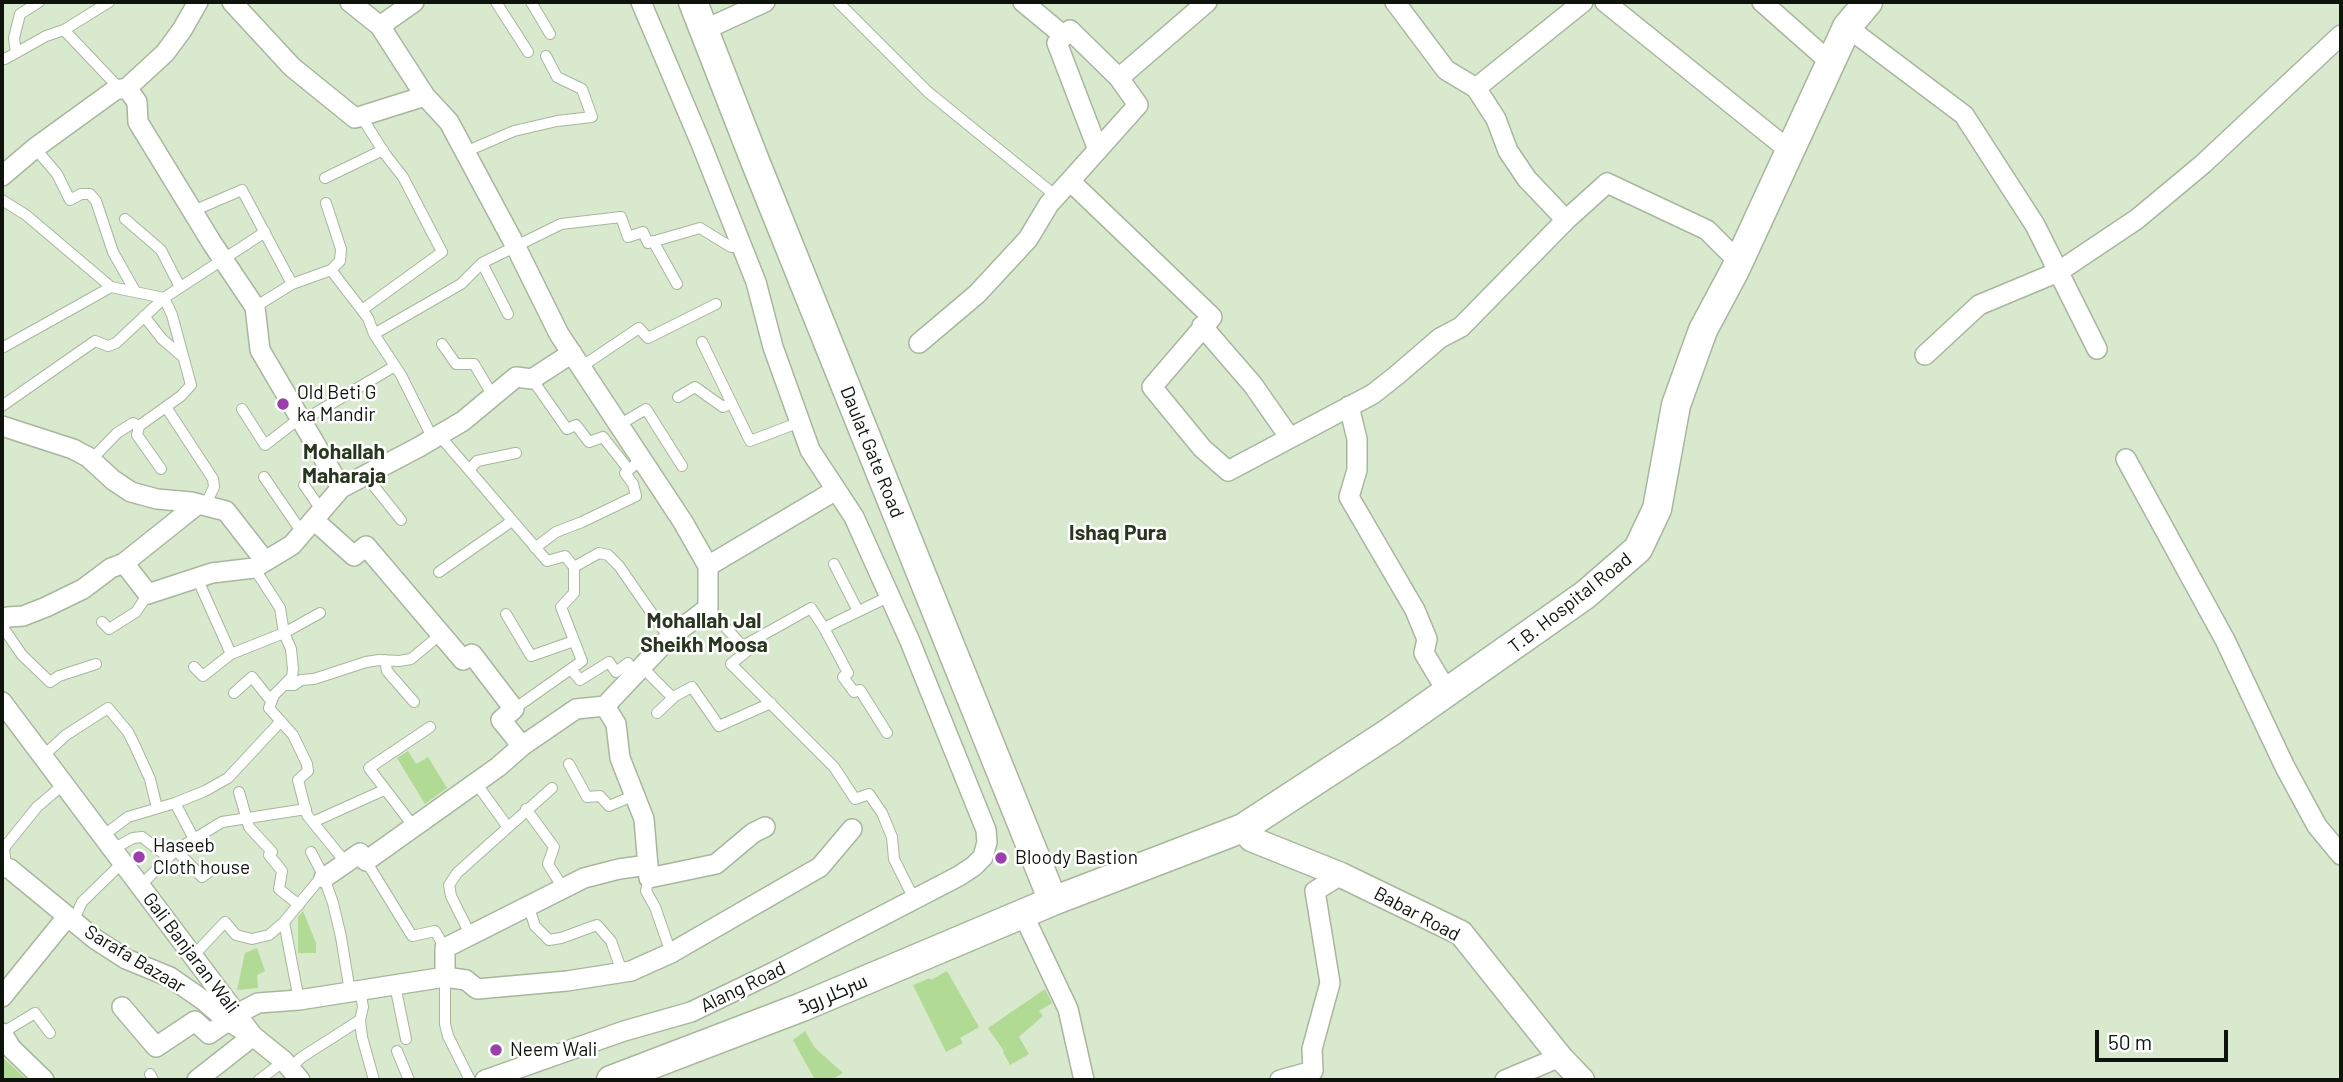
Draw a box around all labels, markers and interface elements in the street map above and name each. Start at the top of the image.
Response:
place label: Old Beti G ka Mandir [297,382,376,426]
street label: Daulat Gate Road [835,383,909,521]
marker: Old Beti G ka Mandir [275,396,291,412]
district label: Mohallah Maharaja [302,439,386,489]
district label: Ishaq Pura [1069,520,1167,546]
street label: T.B. Hospital Road [1504,548,1636,658]
district label: Mohallah Jal Sheikh Moosa [640,608,768,658]
place label: Haseeb Cloth house [153,835,250,879]
place label: Bloody Bastion [1015,847,1138,869]
marker: Haseeb Cloth house [131,849,147,865]
marker: Bloody Bastion [993,850,1009,866]
street label: Babar Road [1370,882,1464,946]
street label: Gali Banjaran Wali [138,888,244,1018]
street label: Sarafa Bazaar [80,920,190,998]
street label: Alang Road [697,957,789,1017]
street label: سرکلر روڈ [795,969,871,1019]
scale bar [2098,1016,2231,1060]
text: 50 m [2108,1029,2152,1054]
place label: Neem Wali [510,1039,597,1061]
marker: Neem Wali [488,1042,504,1058]

